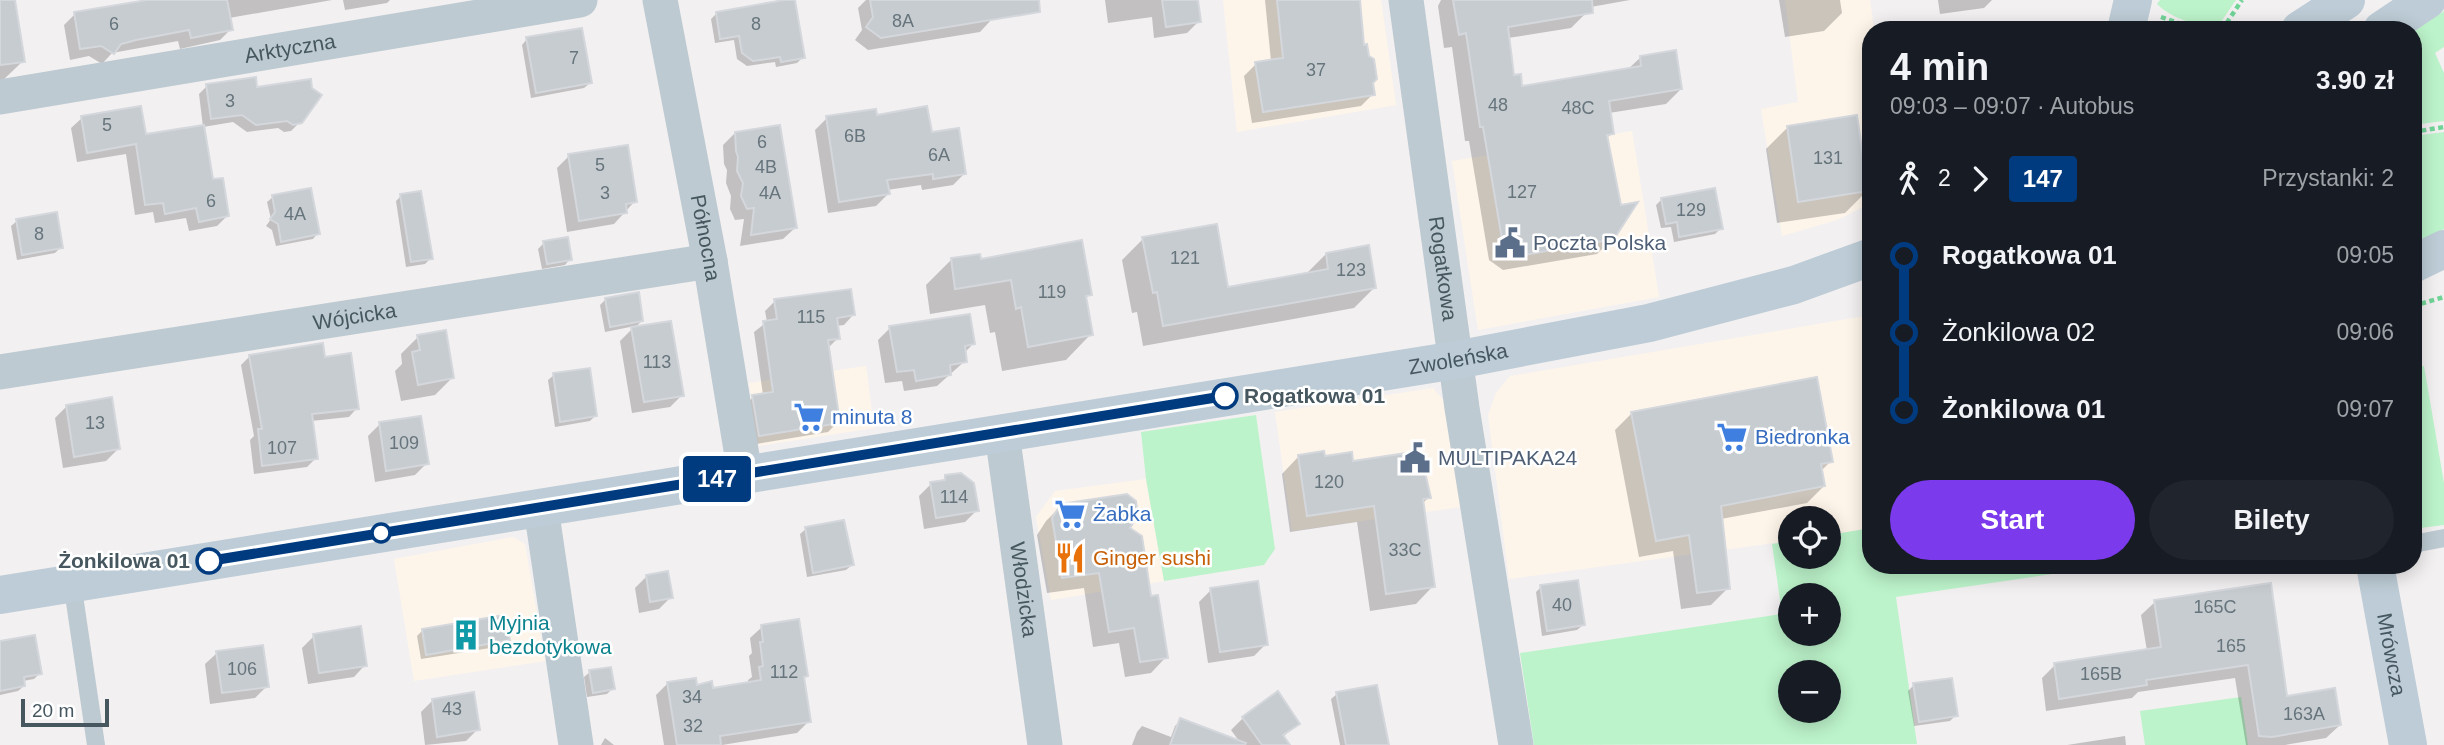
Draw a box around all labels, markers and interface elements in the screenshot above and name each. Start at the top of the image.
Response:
house number: 8A [892,11,914,31]
house number: 6 [109,14,119,34]
house number: 8 [751,14,761,34]
street label: Arktyczna [243,29,338,67]
text: 4 min [1890,46,1989,88]
house number: 7 [569,48,579,68]
house number: 37 [1306,60,1326,80]
text: 3.90 zł [2316,65,2394,95]
house number: 3 [225,91,235,111]
text: 09:03 – 09:07 · Autobus [1890,93,2134,119]
house number: 48 [1488,95,1508,115]
house number: 48C [1561,98,1595,118]
house number: 5 [102,115,112,135]
house number: 6B [844,126,866,146]
house number: 6 [757,132,767,152]
house number: 6A [928,145,950,165]
house number: 131 [1813,148,1843,168]
house number: 5 [595,155,605,175]
house number: 4B [755,157,777,177]
icon: walk [1890,160,1928,198]
icon: forward [1961,160,1999,198]
text: 2 [1938,165,1951,191]
text: 147 [2023,165,2063,192]
text: Przystanki: 2 [2262,165,2394,191]
house number: 127 [1507,182,1537,202]
house number: 3 [600,183,610,203]
house number: 4A [759,183,781,203]
house number: 6 [206,191,216,211]
street label: Północna [686,192,725,283]
house number: 129 [1676,200,1706,220]
house number: 4A [284,204,306,224]
street label: Rogatkowa [1425,215,1462,322]
house number: 8 [34,224,44,244]
public building icon: Poczta Polska [1493,226,1527,260]
place label: Poczta Polska [1533,231,1666,254]
text: Rogatkowa 01 [1942,240,2117,270]
text: 09:05 [2336,242,2394,268]
house number: 121 [1170,248,1200,268]
house number: 123 [1336,260,1366,280]
house number: 119 [1038,282,1066,302]
street label: Wójcicka [311,298,398,334]
house number: 115 [797,307,825,327]
text: Żonkilowa 02 [1942,317,2095,347]
text: 09:06 [2336,319,2394,345]
street label: Zwoleńska [1407,338,1510,379]
house number: 113 [643,352,671,372]
marker: Rogatkowa 01 [1212,383,1238,409]
place label: Rogatkowa 01 [1244,384,1386,407]
text: Żonkilowa 01 [1942,394,2105,424]
text: 09:07 [2336,396,2394,422]
supermarket icon: minuta 8 [792,400,826,434]
place label: minuta 8 [832,405,913,428]
house number: 13 [85,413,105,433]
supermarket icon: Biedronka [1715,420,1749,454]
place label: Biedronka [1755,425,1850,448]
house number: 109 [389,433,419,453]
house number: 107 [267,438,297,458]
public building icon: MULTIPAKA24 [1398,441,1432,475]
place label: MULTIPAKA24 [1438,446,1578,469]
line badge: 147 [677,456,757,502]
text: 147 [697,465,737,492]
house number: 120 [1314,472,1344,492]
button: Start [1890,480,2135,560]
button: Bilety [2149,480,2394,560]
house number: 114 [940,487,968,507]
supermarket icon: Żabka [1053,497,1087,531]
place label: Żabka [1093,502,1152,525]
map controls [1778,506,1841,723]
button: locate [1778,506,1841,569]
unlabelled marker [371,523,391,543]
street label: Włodzicka [1006,540,1042,639]
house number: 33C [1388,540,1422,560]
restaurant icon: Ginger sushi [1053,541,1087,575]
place label: Ginger sushi [1093,546,1211,569]
marker: Żonkilowa 01 [196,548,222,574]
place label: Żonkilowa 01 [58,549,190,572]
button: + [1778,583,1841,646]
house number: 40 [1552,595,1572,615]
house number: 165C [2193,597,2237,617]
place label: Myjnia bezdotykowa [489,611,612,658]
street label: Mrówcza [2373,611,2411,698]
building icon: Myjnia bezdotykowa [449,618,483,652]
house number: 165 [2216,636,2246,656]
house number: 106 [227,659,257,679]
button: − [1778,660,1841,723]
house number: 112 [770,662,798,682]
house number: 165B [2080,664,2122,684]
house number: 34 [682,687,702,707]
scale bar [21,696,108,728]
house number: 43 [442,699,462,719]
text: 20 m [32,700,74,721]
house number: 163A [2283,704,2325,724]
house number: 32 [683,716,703,736]

